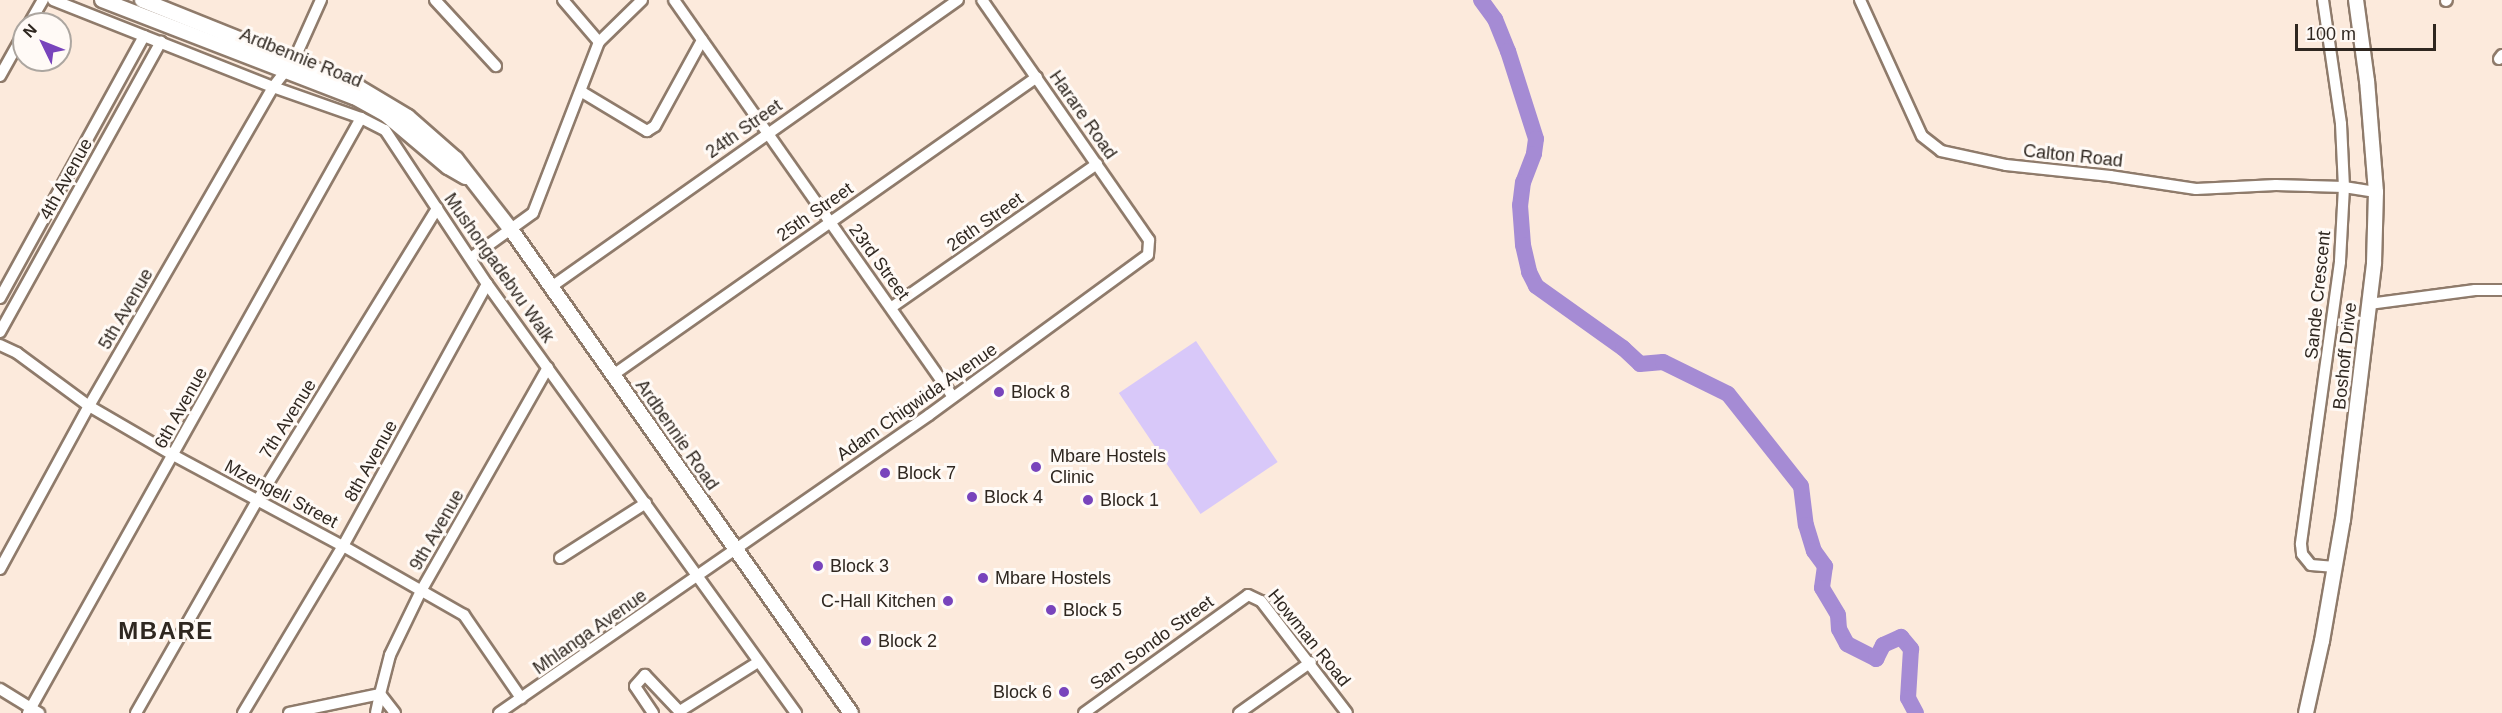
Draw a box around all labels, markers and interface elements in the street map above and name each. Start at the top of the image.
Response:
north arrow [12,12,72,72]
scale bar [2298,12,2439,50]
text: N [20,21,40,41]
street label: Ardbennie Road [237,24,365,92]
text: 100 m [2306,24,2356,44]
street label: Harare Road [1045,67,1121,163]
street label: 24th Street [702,95,786,163]
street label: 4th Avenue [35,134,97,224]
street label: Calton Road [2022,140,2124,172]
street label: 25th Street [773,178,857,246]
street label: 26th Street [943,188,1027,256]
street label: Mushongadebvu Walk [439,189,559,347]
street label: 23rd Street [844,220,914,304]
street label: Sande Crescent [2301,230,2335,360]
street label: 5th Avenue [94,264,158,354]
street label: Boshoff Drive [2329,301,2361,411]
street label: Adam Chigwida Avenue [832,338,1002,466]
street label: 6th Avenue [150,363,212,453]
street label: 7th Avenue [255,375,321,463]
street label: Ardbennie Road [631,376,723,494]
place label: Block 8 [1011,381,1070,403]
marker: Block 8 [992,385,1006,399]
street label: 8th Avenue [340,416,402,506]
place label: Mbare Hostels Clinic [1050,446,1166,488]
street label: Mzengeli Street [221,455,341,533]
marker: Mbare Hostels Clinic [1027,458,1045,476]
place label: Block 7 [897,462,956,484]
marker: Block 7 [878,466,892,480]
street label: 9th Avenue [405,485,469,575]
place label: Block 4 [984,486,1043,508]
place label: Block 1 [1100,489,1159,511]
marker: Block 4 [965,490,979,504]
marker: Block 1 [1081,493,1095,507]
place label: Block 3 [830,555,889,577]
marker: Block 3 [811,559,825,573]
place label: Mbare Hostels [995,567,1111,589]
marker: Mbare Hostels [976,571,990,585]
street label: Mhlanga Avenue [529,585,651,679]
street label: Howman Road [1263,585,1355,691]
place label: C-Hall Kitchen [821,590,936,612]
street label: Sam Sondo Street [1086,591,1218,695]
marker: C-Hall Kitchen [941,594,955,608]
place label: Block 5 [1063,599,1122,621]
marker: Block 5 [1044,603,1058,617]
district label: MBARE [118,617,214,645]
place label: Block 2 [878,630,937,652]
marker: Block 2 [859,634,873,648]
place label: Block 6 [993,681,1052,703]
marker: Block 6 [1057,685,1071,699]

